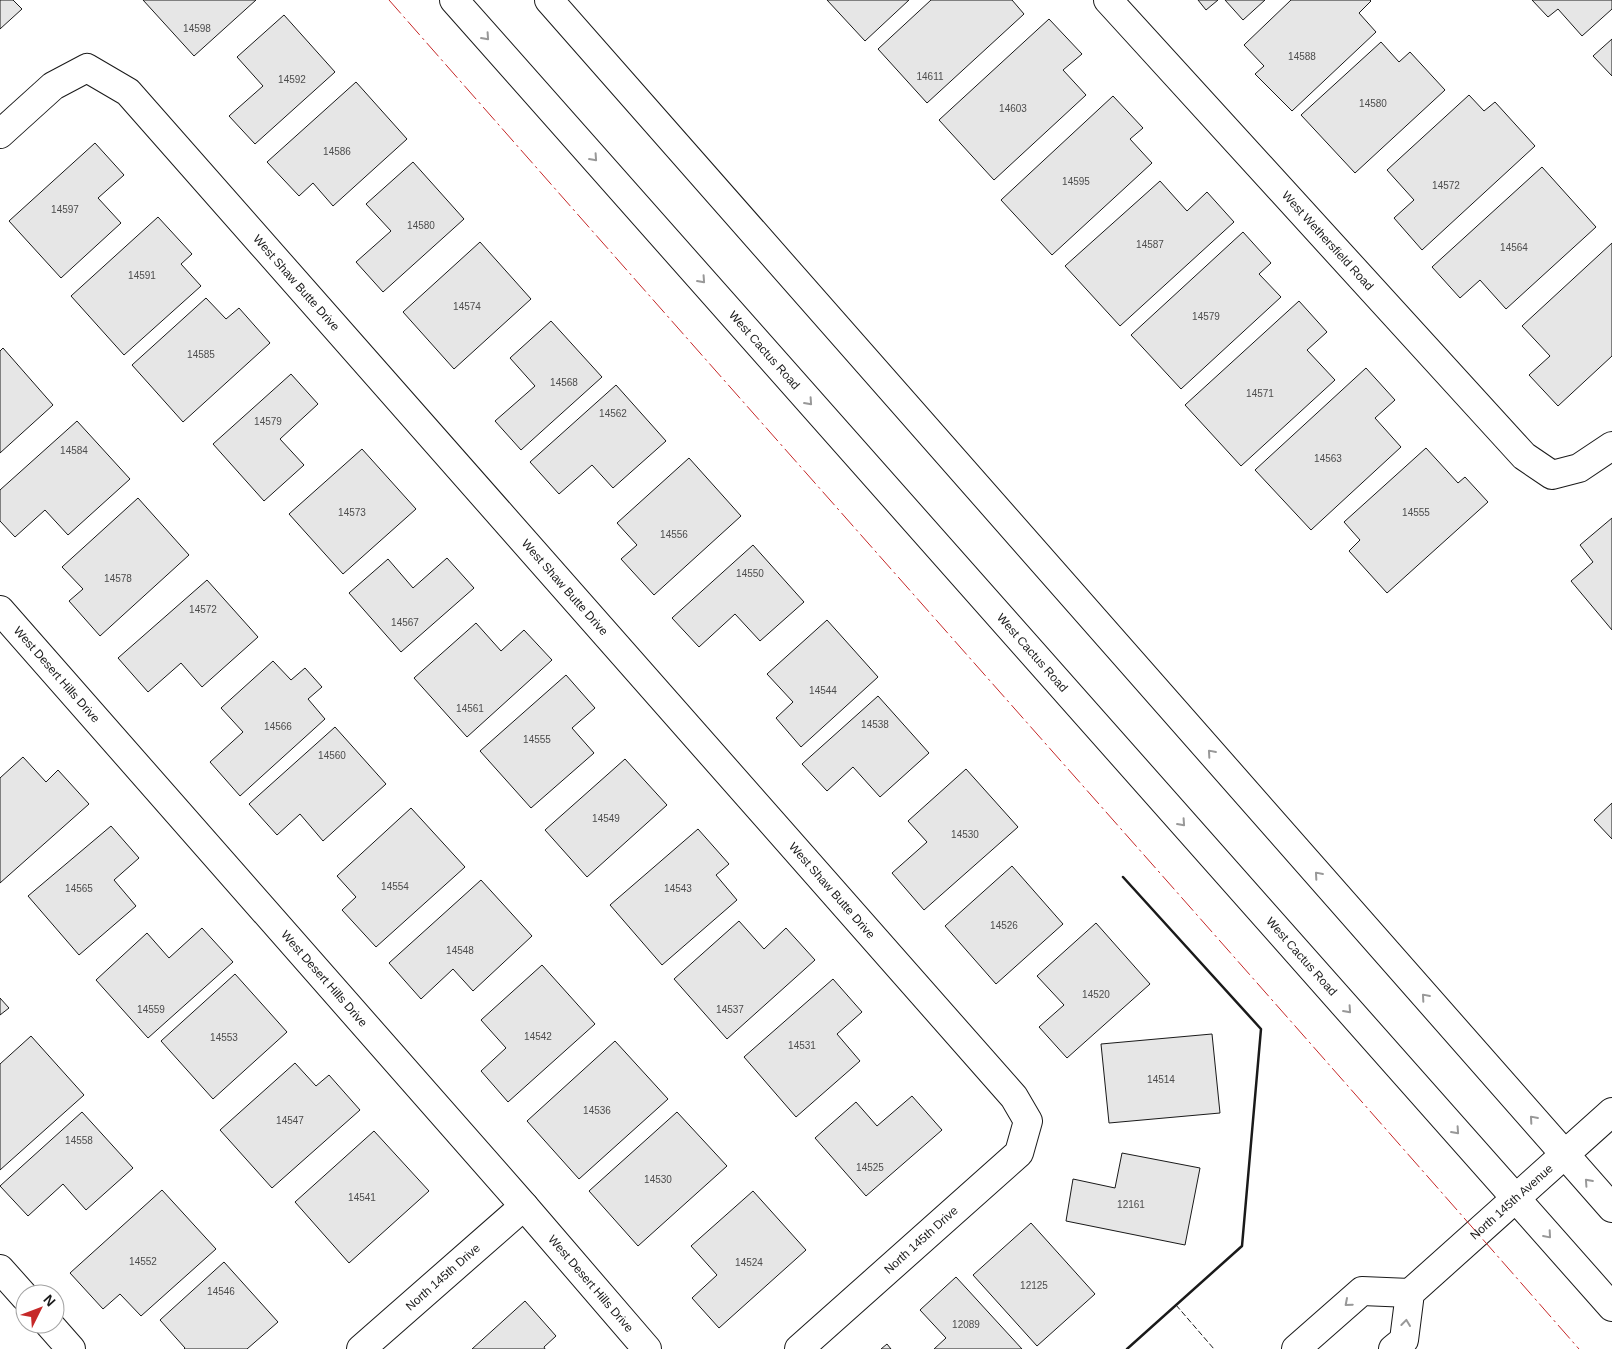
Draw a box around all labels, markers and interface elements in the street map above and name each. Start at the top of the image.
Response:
house number: 14598 [183,23,211,34]
one-way arrow [481,31,490,40]
house number: 14588 [1288,51,1316,62]
house number: 14611 [916,71,944,82]
house number: 14592 [278,74,306,85]
house number: 14580 [1359,98,1387,109]
house number: 14603 [999,103,1027,114]
house number: 14586 [323,146,351,157]
one-way arrow [588,153,597,162]
house number: 14595 [1062,176,1090,187]
house number: 14572 [1432,180,1460,191]
street label: West Wethersfield Road [1279,188,1376,293]
house number: 14597 [51,204,79,215]
house number: 14580 [407,220,435,231]
street label: West Shaw Butte Drive [250,232,343,334]
house number: 14587 [1136,239,1164,250]
house number: 14564 [1500,242,1528,253]
house number: 14591 [128,270,156,281]
one-way arrow [696,274,705,283]
house number: 14574 [453,301,481,312]
street label: West Cactus Road [726,308,803,392]
house number: 14579 [1192,311,1220,322]
house number: 14585 [187,349,215,360]
house number: 14568 [550,377,578,388]
house number: 14571 [1246,388,1274,399]
one-way arrow [804,396,813,405]
house number: 14562 [599,408,627,419]
house number: 14579 [254,416,282,427]
house number: 14584 [60,445,88,456]
house number: 14563 [1314,453,1342,464]
house number: 14573 [338,507,366,518]
house number: 14555 [1402,507,1430,518]
house number: 14556 [660,529,688,540]
street label: West Shaw Butte Drive [519,537,611,639]
house number: 14550 [736,568,764,579]
house number: 14578 [104,573,132,584]
house number: 14572 [189,604,217,615]
street label: West Cactus Road [994,611,1071,695]
house number: 14567 [391,617,419,628]
street label: West Desert Hills Drive [11,624,103,726]
house number: 14544 [809,685,837,696]
house number: 14561 [456,703,484,714]
house number: 14538 [861,719,889,730]
house number: 14566 [264,721,292,732]
house number: 14555 [523,734,551,745]
one-way arrow [1207,749,1216,758]
house number: 14560 [318,750,346,761]
house number: 14549 [592,813,620,824]
one-way arrow [1176,817,1185,826]
house number: 14530 [951,829,979,840]
street label: West Shaw Butte Drive [786,840,878,942]
one-way arrow [1315,871,1324,880]
house number: 14554 [381,881,409,892]
house number: 14565 [65,883,93,894]
house number: 14543 [664,883,692,894]
street label: West Cactus Road [1263,915,1340,999]
house number: 14526 [990,920,1018,931]
street label: West Desert Hills Drive [278,928,370,1030]
house number: 14548 [446,945,474,956]
house number: 14520 [1082,989,1110,1000]
one-way arrow [1422,993,1431,1002]
house number: 14559 [137,1004,165,1015]
house number: 14537 [716,1004,744,1015]
one-way arrow [1343,1004,1352,1013]
house number: 14542 [524,1031,552,1042]
house number: 14553 [210,1032,238,1043]
house number: 14531 [788,1040,816,1051]
house number: 14514 [1147,1074,1175,1085]
house number: 14536 [583,1105,611,1116]
house number: 14547 [276,1115,304,1126]
one-way arrow [1529,1115,1538,1124]
one-way arrow [1451,1126,1460,1135]
house number: 14558 [65,1135,93,1146]
street label: North 145th Avenue [1467,1161,1556,1243]
house number: 14525 [856,1162,884,1173]
house number: 14530 [644,1174,672,1185]
one-way arrow [1585,1178,1594,1187]
house number: 14541 [348,1192,376,1203]
house number: 12161 [1117,1199,1145,1210]
street label: North 145th Drive [881,1203,961,1277]
one-way arrow [1543,1229,1551,1238]
street label: West Desert Hills Drive [545,1232,636,1335]
street label: North 145th Drive [403,1241,483,1313]
house number: 14552 [129,1256,157,1267]
house number: 14524 [735,1257,763,1268]
house number: 12125 [1020,1280,1048,1291]
north arrow [15,1284,65,1334]
house number: 14546 [207,1286,235,1297]
text: N [40,1291,59,1309]
one-way arrow [1345,1298,1354,1307]
house number: 12089 [952,1319,980,1330]
one-way arrow [1400,1319,1411,1327]

